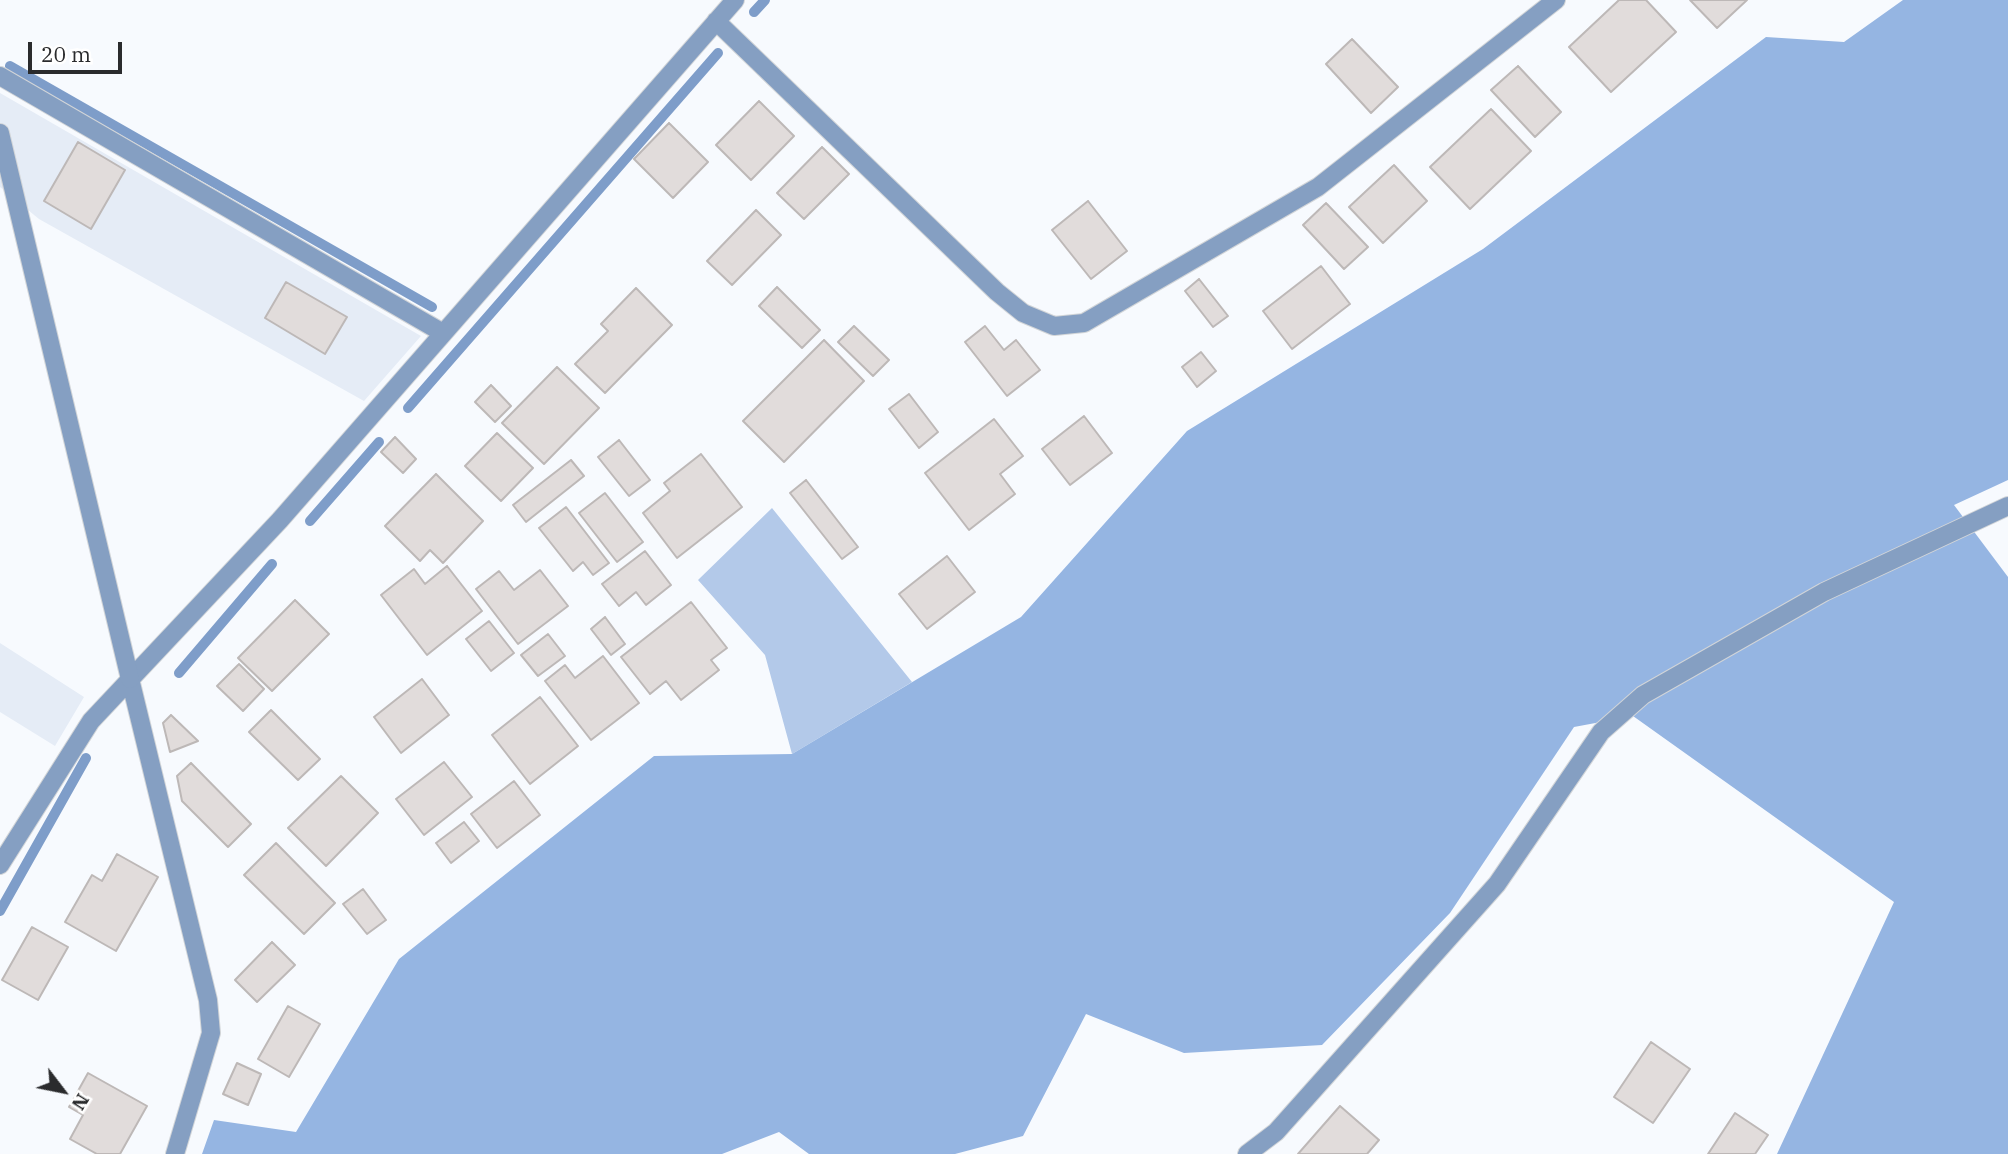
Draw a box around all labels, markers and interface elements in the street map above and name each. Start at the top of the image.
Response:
scale bar [32,28,126,72]
text: 20 m [41,40,91,68]
north arrow [28,1056,98,1126]
text: N [67,1089,95,1115]

